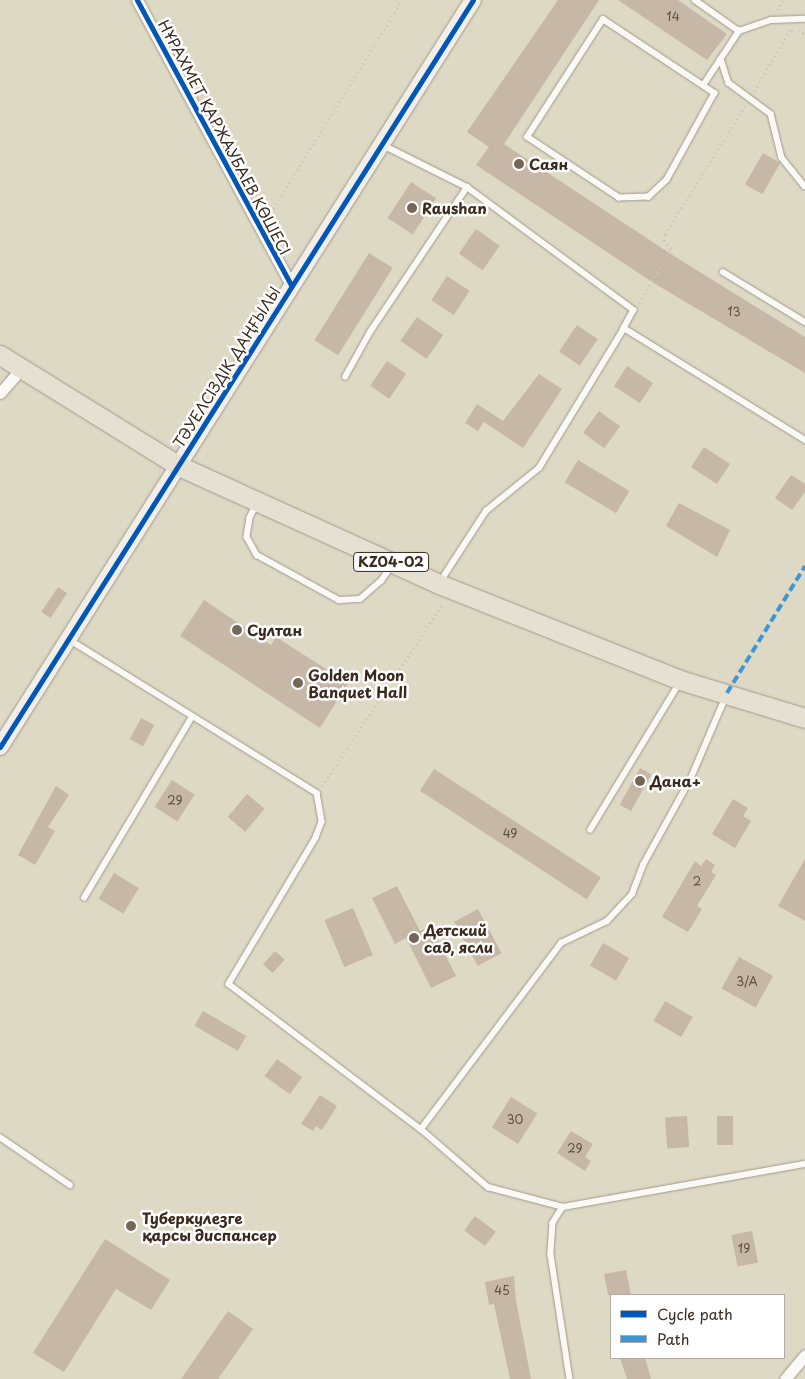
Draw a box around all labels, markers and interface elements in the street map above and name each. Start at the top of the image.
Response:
house number: 14 [666,10,680,24]
street label: НҰРАХМЕТ ҚАРЖАУБАЕВ КӨШЕСІ [155,16,295,258]
place label: Саян [529,155,568,173]
marker: Саян [513,158,525,170]
place label: Raushan [422,199,487,217]
marker: Raushan [406,202,418,214]
street label: ТӘУЕЛСІЗДІК ДАҢҒЫЛЫ [168,282,284,452]
house number: 13 [727,305,741,319]
road number: KZ04-02 [352,550,430,574]
place label: Султан [247,621,302,639]
marker: Султан [231,624,243,636]
place label: Golden Moon Banquet Hall [308,665,408,700]
marker: Golden Moon Banquet Hall [292,677,304,689]
place label: Дана+ [650,772,701,790]
marker: Дана+ [634,775,646,787]
house number: 29 [167,794,183,808]
house number: 49 [503,827,517,841]
house number: 2 [693,875,701,889]
place label: Детский сад, ясли [424,920,494,955]
marker: Детский сад, ясли [408,932,420,944]
house number: 3/А [736,975,758,989]
house number: 30 [507,1113,523,1127]
house number: 29 [567,1142,583,1156]
place label: Туберкулезге қарсы диспансер [142,1208,278,1243]
marker: Туберкулезге қарсы диспансер [124,1219,138,1233]
house number: 19 [738,1242,750,1256]
house number: 45 [494,1284,510,1298]
legend [610,1294,785,1359]
text: Cycle path [657,1302,733,1325]
text: Path [657,1327,689,1350]

